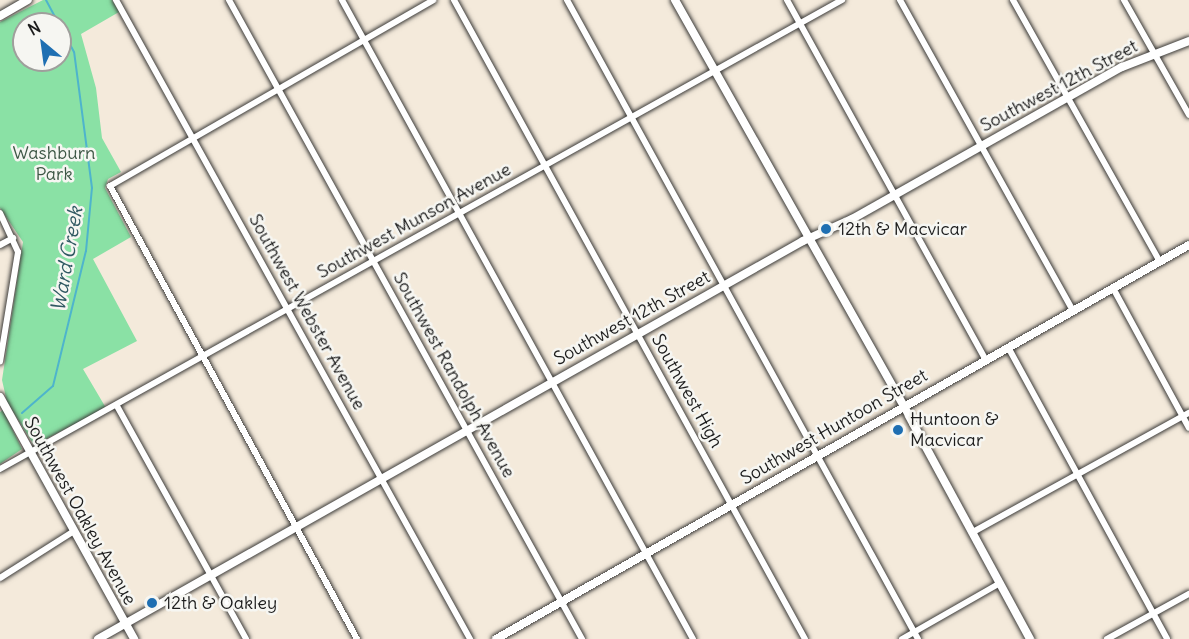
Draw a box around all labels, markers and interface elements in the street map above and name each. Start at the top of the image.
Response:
north arrow [12,12,72,72]
text: N [25,17,44,39]
street label: Southwest 12th Street [977,35,1141,137]
park label: Washburn Park [13,143,95,186]
street label: Southwest Munson Avenue [313,159,515,283]
water label: Ward Creek [45,205,87,313]
street label: Southwest Webster Avenue [244,210,370,414]
place label: 12th & Macvicar [838,218,967,240]
marker: 12th & Macvicar [819,222,833,236]
street label: Southwest 12th Street [550,266,714,370]
street label: Southwest Randolph Avenue [388,269,520,481]
street label: Southwest High [647,330,727,452]
street label: Southwest Huntoon Street [737,365,931,489]
place label: Huntoon & Macvicar [910,409,998,452]
street label: Southwest Oakley Avenue [19,413,141,609]
marker: Huntoon & Macvicar [891,423,905,437]
place label: 12th & Oakley [164,592,277,614]
marker: 12th & Oakley [145,596,159,610]

